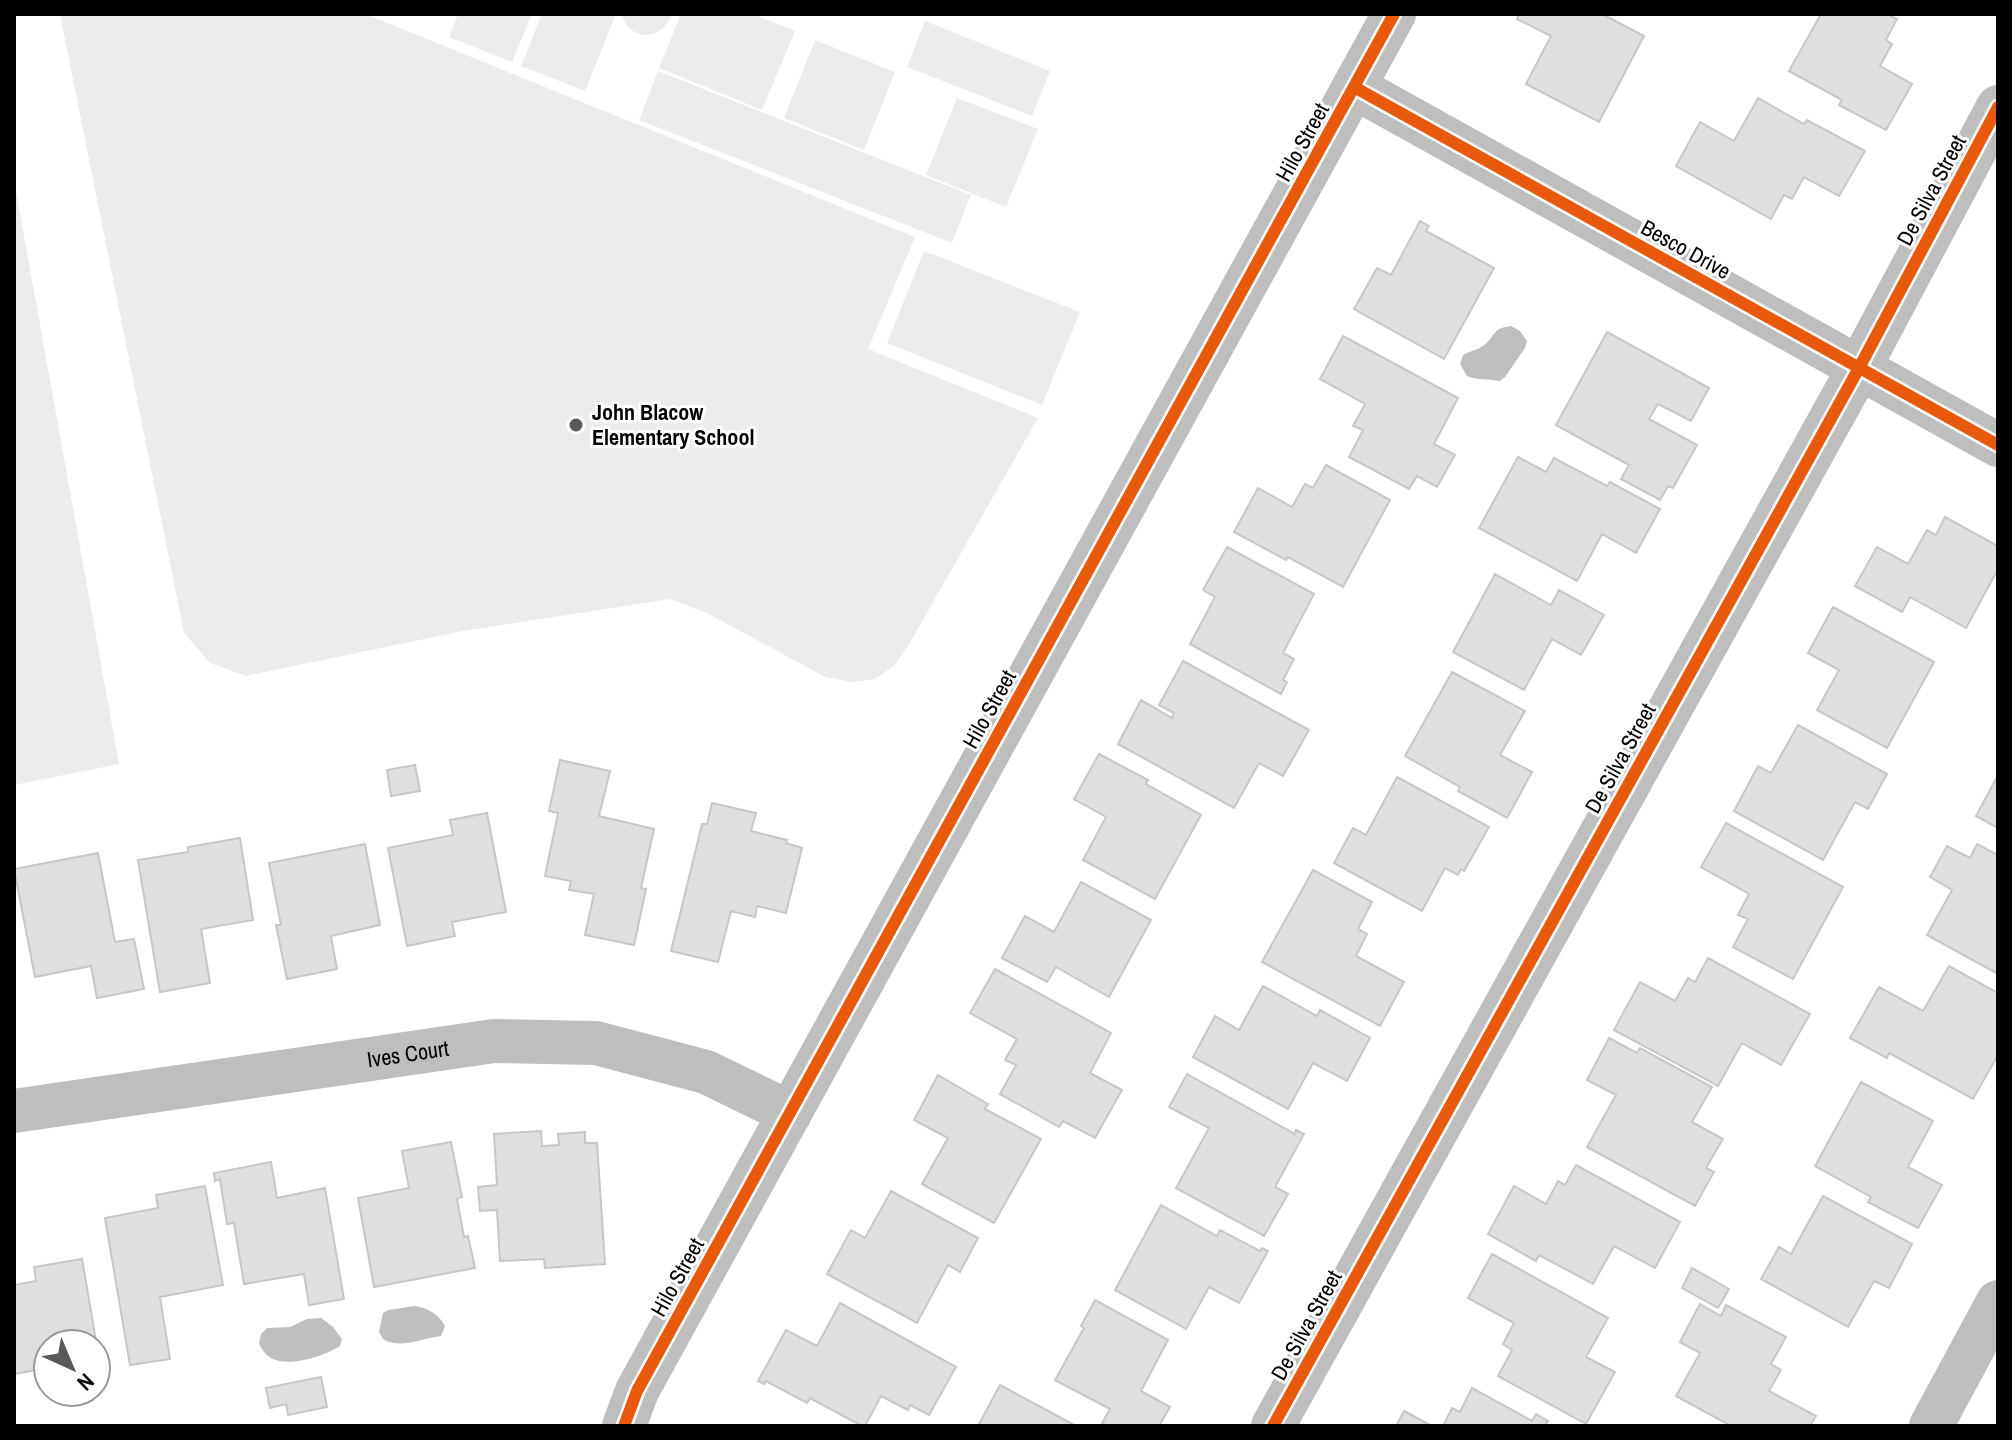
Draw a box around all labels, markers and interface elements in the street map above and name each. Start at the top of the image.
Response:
street label: Hilo Street [1268,97,1336,187]
street label: De Silva Street [1889,129,1973,251]
street label: Besco Drive [1636,212,1736,286]
place label: John Blacow Elementary School [592,397,754,452]
marker: John Blacow Elementary School [567,416,585,434]
street label: Hilo Street [955,664,1023,754]
street label: De Silva Street [1577,698,1663,818]
street label: Ives Court [365,1033,451,1074]
street label: Hilo Street [643,1232,711,1322]
street label: De Silva Street [1263,1265,1349,1385]
north arrow [32,1328,112,1408]
text: N [71,1367,101,1398]

